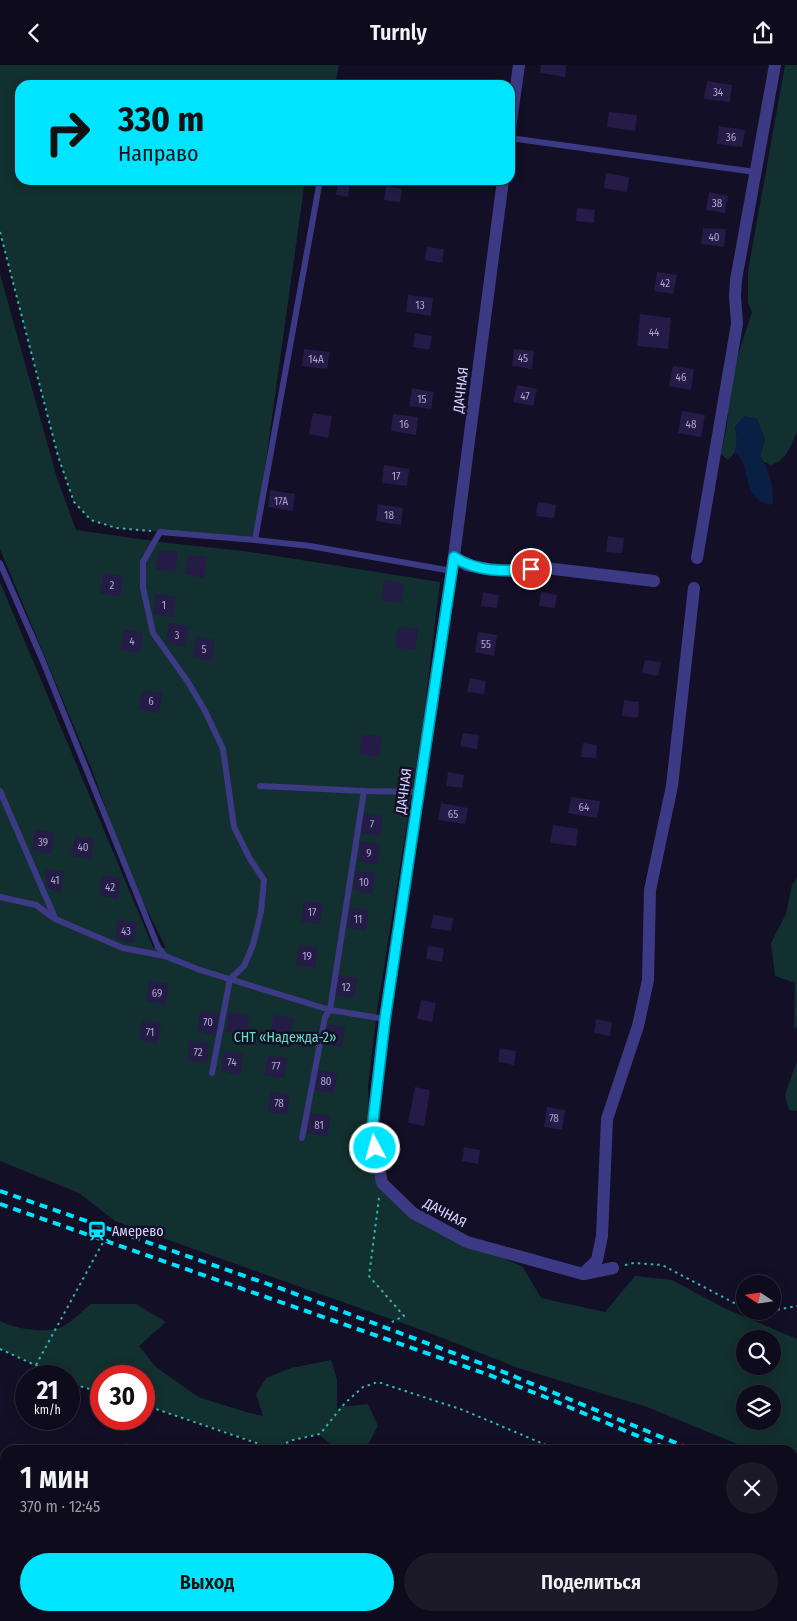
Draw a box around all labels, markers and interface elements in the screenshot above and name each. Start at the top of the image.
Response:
icon: back [20,19,48,47]
text: Turnly [370,19,427,46]
icon: share [749,19,777,47]
house number: 34 [713,86,724,99]
text: 330 m [118,98,204,140]
icon: right [35,100,100,165]
house number: 36 [726,131,737,144]
text: Направо [118,140,199,167]
house number: 38 [712,197,723,210]
house number: 40 [708,231,720,244]
house number: 42 [660,277,670,290]
house number: 13 [415,299,425,312]
house number: 44 [649,326,660,339]
house number: 45 [518,352,528,365]
house number: 14А [308,353,324,366]
street label: ДАЧНАЯ [450,366,472,415]
house number: 46 [676,371,687,384]
house number: 47 [520,390,530,403]
house number: 15 [417,393,427,406]
house number: 16 [399,418,409,431]
house number: 48 [686,418,697,431]
house number: 17 [392,470,401,483]
house number: 17А [274,495,288,508]
house number: 18 [384,509,394,522]
pin [510,548,552,590]
icon: arrive [517,555,545,583]
house number: 2 [110,579,115,592]
house number: 1 [162,599,166,612]
house number: 3 [175,629,180,642]
house number: 4 [129,635,135,648]
house number: 55 [481,638,491,651]
house number: 5 [201,643,207,656]
house number: 6 [148,695,154,708]
street label: ДАЧНАЯ [392,767,416,816]
house number: 64 [579,801,590,814]
house number: 65 [448,808,458,821]
house number: 7 [370,818,375,831]
house number: 39 [38,836,48,849]
house number: 40 [77,841,89,854]
house number: 9 [366,847,372,860]
house number: 41 [50,874,60,887]
house number: 10 [359,876,369,889]
house number: 42 [105,881,115,894]
house number: 17 [308,906,317,919]
house number: 11 [354,913,362,926]
house number: 43 [121,925,131,938]
house number: 19 [302,950,312,963]
house number: 12 [341,981,351,994]
house number: 69 [152,987,162,1000]
house number: 70 [203,1016,213,1029]
house number: 71 [146,1026,154,1039]
park label: СНТ «Надежда-2» [234,1029,336,1046]
house number: 72 [193,1046,203,1059]
house number: 74 [227,1056,237,1069]
house number: 77 [272,1060,281,1073]
house number: 80 [320,1075,332,1088]
house number: 78 [274,1097,284,1110]
house number: 78 [549,1112,559,1125]
house number: 81 [314,1119,324,1132]
position arrow [348,1121,400,1173]
street label: ДАЧНАЯ [420,1194,469,1231]
station icon: Амерево [86,1220,108,1242]
place label: Амерево [112,1223,164,1240]
north arrow [736,1275,781,1320]
map controls [736,1275,781,1430]
button: search [736,1330,781,1375]
speed limit sign: 30 [90,1365,155,1430]
text: 21 [37,1376,58,1406]
button: layers [736,1385,781,1430]
text: km/h [34,1403,61,1417]
text: 1 мин [20,1460,89,1496]
button: close [726,1462,778,1514]
text: 370 m · 12:45 [20,1497,100,1516]
button: Выход [20,1553,394,1611]
button: Поделиться [404,1553,778,1611]

